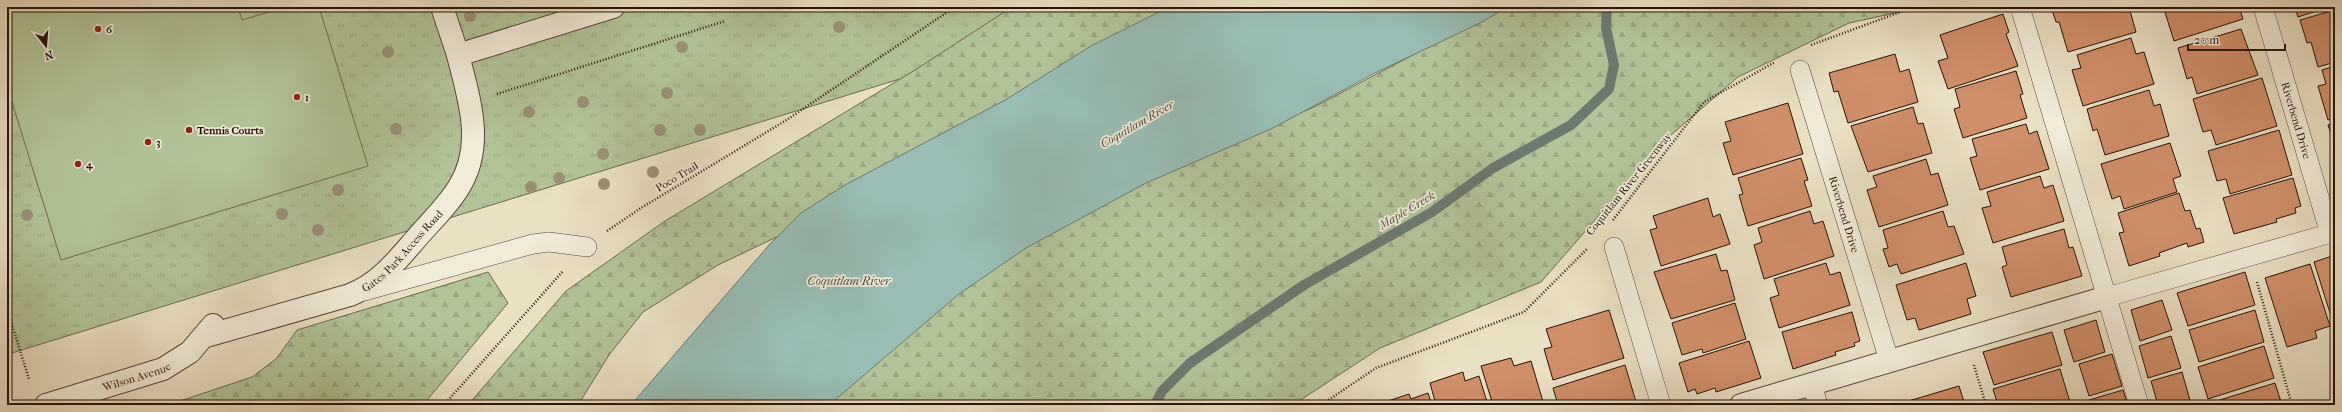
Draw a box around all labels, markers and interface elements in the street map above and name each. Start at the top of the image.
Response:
place label: 6 [106,23,113,36]
marker: 6 [93,24,103,34]
north arrow [26,26,66,66]
scale bar [2188,26,2285,52]
text: 20 m [2194,33,2219,47]
text: N [42,48,55,63]
street label: Riverbend Drive [2279,80,2314,161]
place label: 1 [305,91,309,104]
marker: 1 [292,92,302,102]
water label: Coquitlam River [1098,96,1178,151]
place label: Tennis Courts [196,124,263,137]
marker: Tennis Courts [184,125,194,135]
street label: Coquitlam River Greenway [1583,129,1675,238]
place label: 3 [156,136,161,149]
marker: 3 [143,137,153,147]
place label: 4 [85,158,93,171]
marker: 4 [73,159,83,169]
street label: Poco Trail [653,159,701,195]
street label: Riverbend Drive [1826,175,1862,255]
water label: Maple Creek [1376,188,1438,233]
street label: Gates Park Access Road [359,206,446,295]
water label: Coquitlam River [808,274,892,288]
street label: Wilson Avenue [100,359,174,394]

